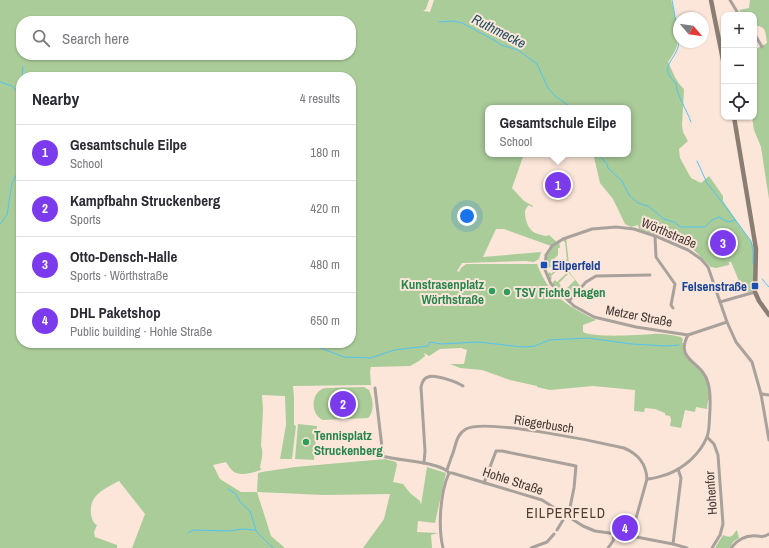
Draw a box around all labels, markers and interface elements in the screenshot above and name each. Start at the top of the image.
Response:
water label: Ruthmecke [469,10,529,52]
north arrow [673,12,709,48]
map controls [721,12,757,120]
button: + [721,12,757,48]
search box [16,16,356,60]
icon: search [30,27,52,49]
text: Search here [62,28,129,49]
button: − [721,48,757,84]
button: locate [721,84,757,120]
text: Nearby [32,87,79,110]
text: 4 results [300,90,340,107]
popup [485,105,631,157]
text: Gesamtschule Eilpe [500,112,616,133]
text: School [500,133,532,150]
text: Gesamtschule Eilpe [70,134,187,155]
text: 1 [42,144,48,161]
text: 180 m [310,144,340,161]
text: School [70,155,103,172]
pin: 1 [545,170,571,200]
text: Kampfbahn Struckenberg [70,190,220,211]
text: 2 [42,200,48,217]
text: 420 m [310,200,340,217]
your location [457,206,477,226]
text: Sports [70,211,101,228]
street label: Wörthstraße [639,214,699,252]
pin: 3 [710,228,736,258]
text: Otto-Densch-Halle [70,246,177,267]
text: 3 [42,256,48,273]
text: 480 m [310,256,340,273]
place label: Eilperfeld [552,257,601,274]
marker: Eilperfeld [539,260,549,270]
text: Sports · Wörthstraße [70,267,168,284]
place label: Kunstrasenplatz Wörthstraße [401,276,485,308]
place label: Felsenstraße [682,278,747,295]
marker: Felsenstraße [750,281,760,291]
place label: TSV Fichte Hagen [515,284,606,301]
marker: Kunstrasenplatz Wörthstraße [487,286,497,296]
marker: TSV Fichte Hagen [502,287,512,297]
street label: Metzer Straße [604,301,674,331]
text: DHL Paketshop [70,302,161,323]
text: 4 [42,312,48,329]
text: 650 m [310,312,340,329]
text: Public building · Hohle Straße [70,323,212,340]
pin: 2 [330,389,356,419]
street label: Riegerbusch [513,411,575,437]
place label: Tennisplatz Struckenberg [314,427,383,459]
marker: Tennisplatz Struckenberg [301,437,311,447]
street label: Hohle Straße [481,463,546,499]
street label: Hohenfor [701,470,721,515]
district label: EILPERFELD [526,504,606,522]
pin: 4 [612,513,638,543]

